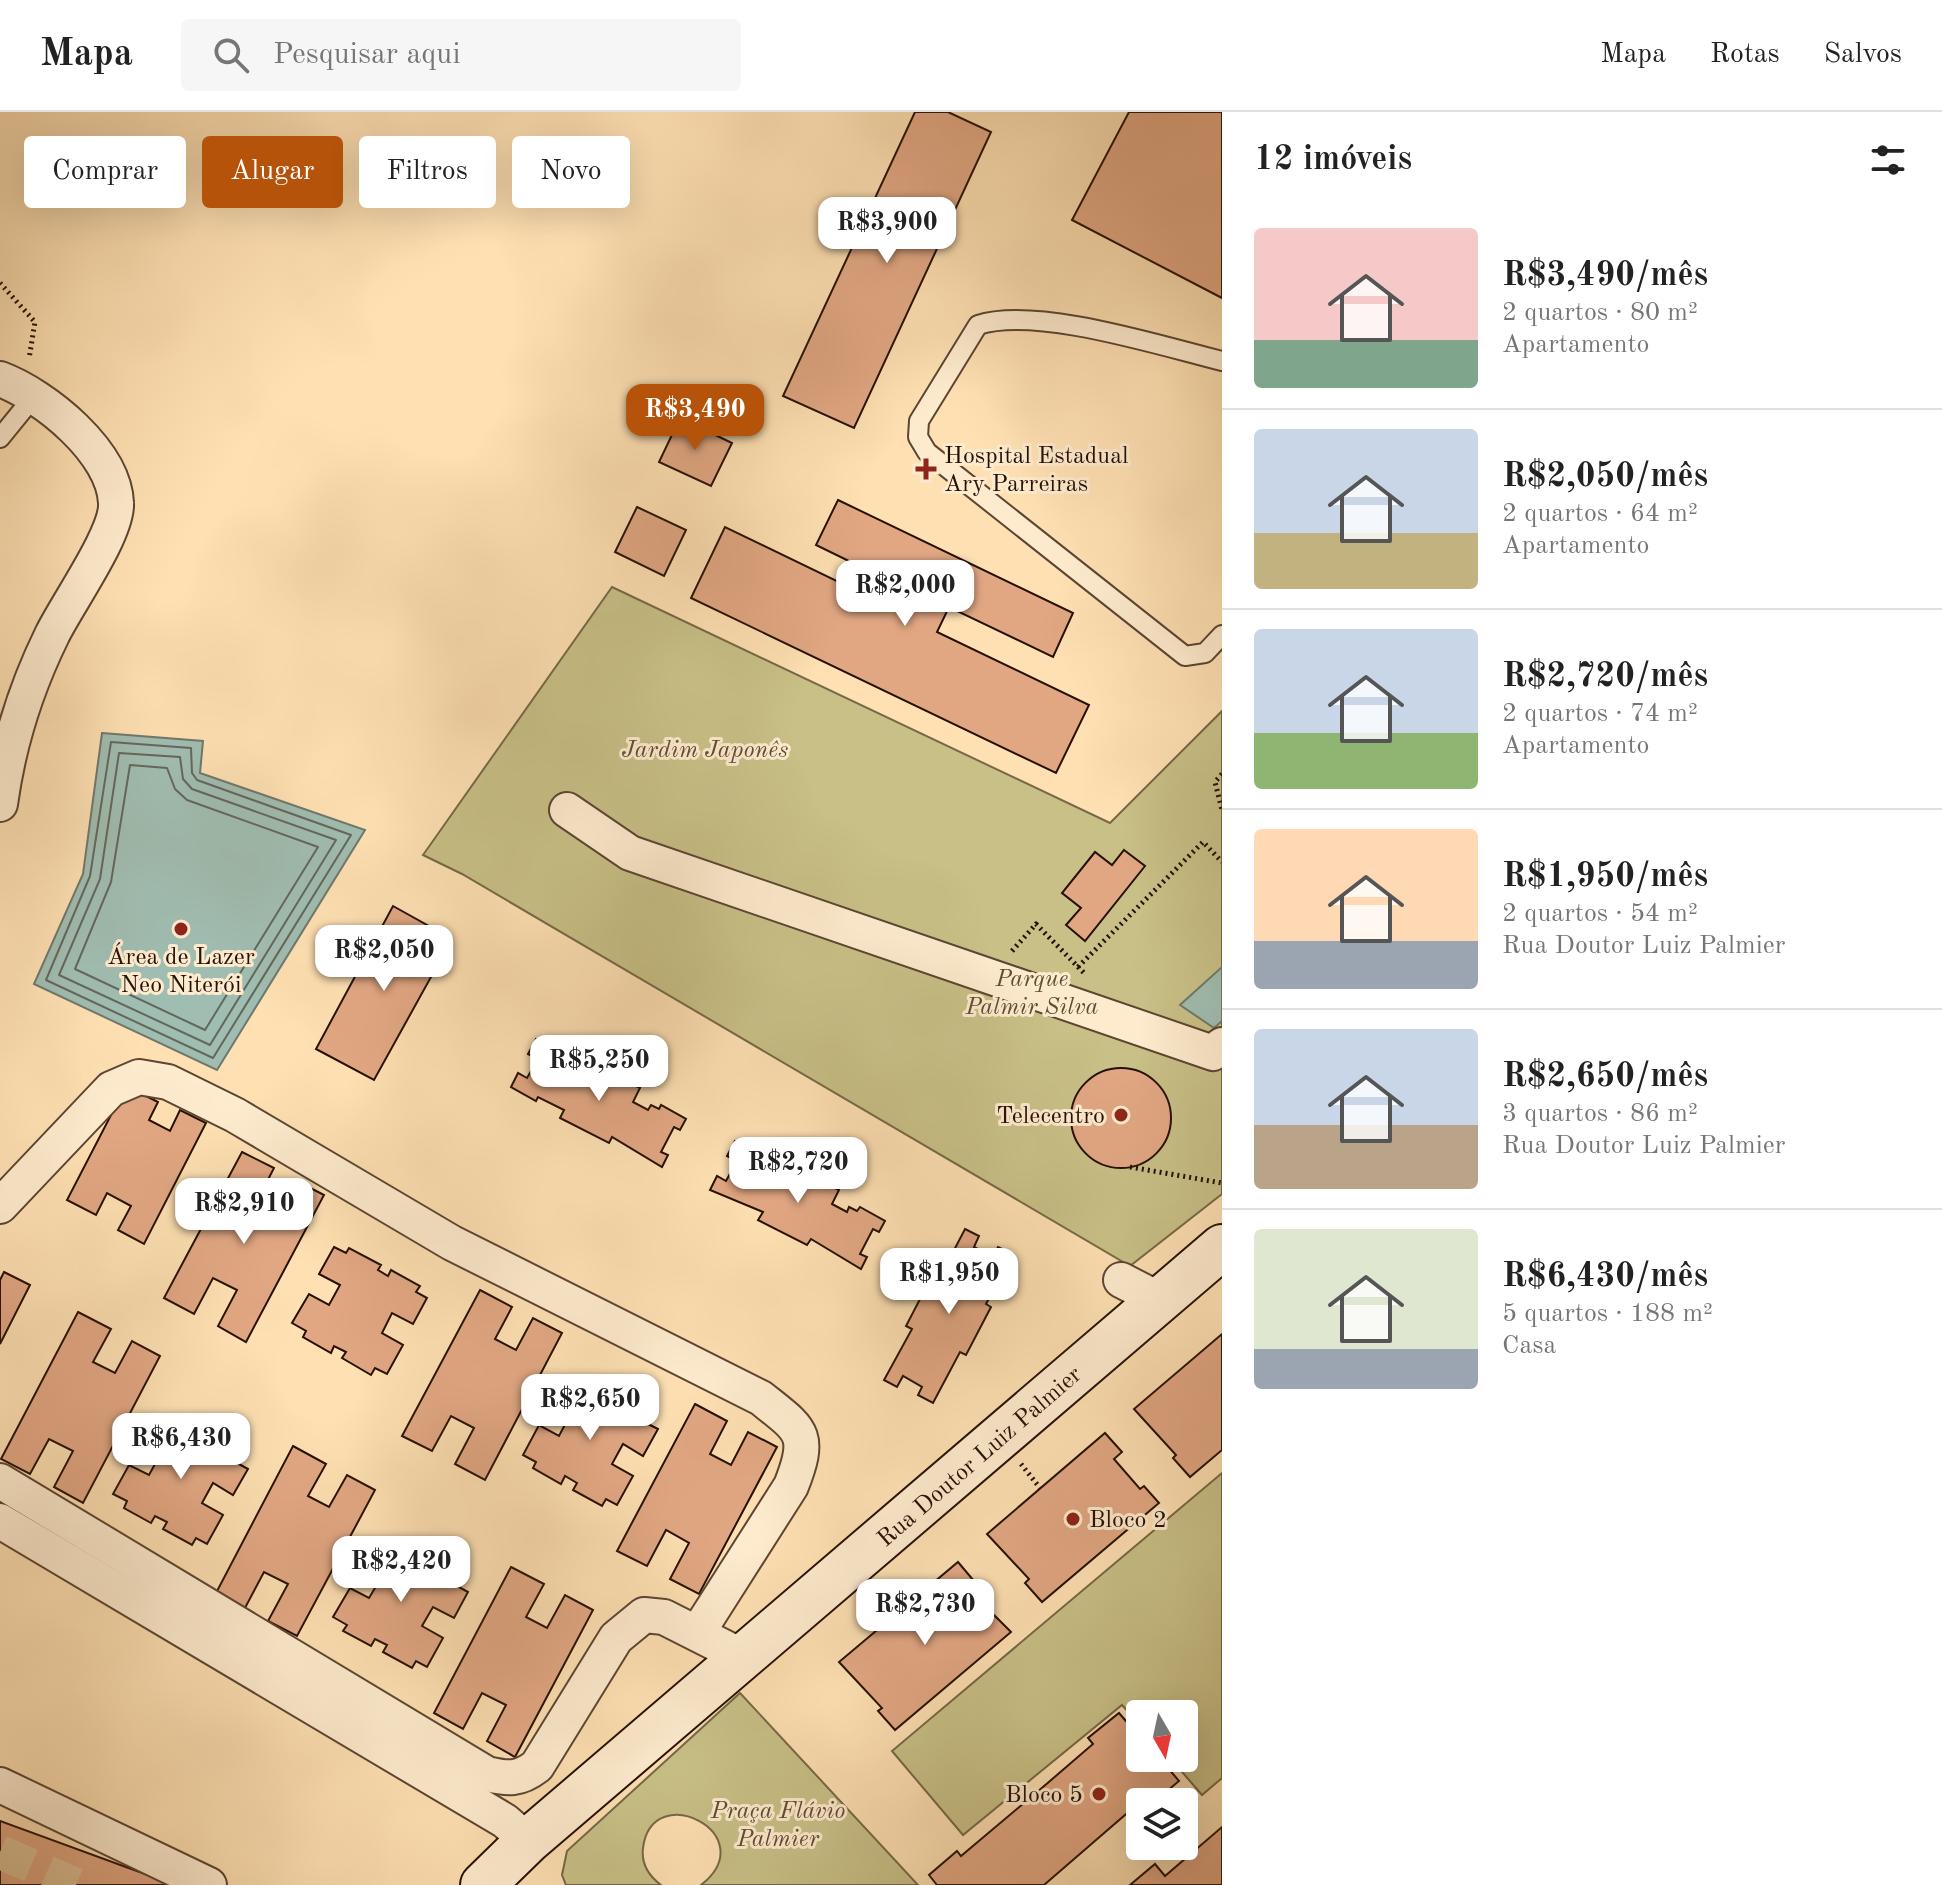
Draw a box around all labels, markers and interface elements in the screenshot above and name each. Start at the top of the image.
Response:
search box [181,19,741,91]
icon: search [209,33,253,77]
text: Mapa [40,36,133,74]
text: Pesquisar aqui [273,40,461,70]
text: Mapa [1600,41,1666,69]
text: Rotas [1710,41,1780,69]
text: Salvos [1824,41,1902,69]
chip: Comprar [24,136,186,208]
chip: Alugar [202,136,343,208]
chip: Filtros [359,136,496,208]
chip: Novo [512,136,630,208]
icon: filters [1866,138,1910,182]
text: 12 imóveis [1254,143,1412,177]
pin: R$3,900 [813,197,961,265]
text: R$3,900 [836,210,938,236]
text: R$3,490/mês [1502,259,1708,293]
icon: home [1318,260,1414,356]
text: 2 quartos · 80 m² [1502,300,1698,326]
text: Apartamento [1502,332,1649,358]
pin: R$3,490 [621,384,769,452]
text: R$3,490 [644,397,746,423]
place label: Hospital Estadual Ary Parreiras [944,445,1129,497]
marker: Hospital Estadual Ary Parreiras [915,458,937,480]
text: R$2,050/mês [1502,460,1708,494]
icon: home [1318,461,1414,557]
text: 2 quartos · 64 m² [1502,501,1698,527]
text: Apartamento [1502,533,1649,559]
pin: R$2,000 [831,560,979,628]
text: R$2,000 [854,573,956,599]
text: R$2,720/mês [1502,660,1708,694]
icon: home [1318,661,1414,757]
text: 2 quartos · 74 m² [1502,701,1698,727]
text: Apartamento [1502,733,1649,759]
park label: Jardim Japonês [622,739,788,763]
text: R$1,950/mês [1502,860,1708,894]
icon: home [1318,861,1414,957]
text: 2 quartos · 54 m² [1502,901,1698,927]
marker: Área de Lazer Neo Niterói [172,920,190,938]
pin: R$2,050 [310,925,458,993]
text: Rua Doutor Luiz Palmier [1502,933,1785,959]
text: R$2,050 [333,938,435,964]
place label: Área de Lazer Neo Niterói [107,942,255,998]
park label: Parque Palmir Silva [965,968,1099,1020]
pin: R$5,250 [525,1035,673,1103]
text: R$5,250 [548,1048,650,1074]
text: R$2,650/mês [1502,1060,1708,1094]
icon: home [1318,1061,1414,1157]
text: 3 quartos · 86 m² [1502,1101,1698,1127]
place label: Telecentro [996,1105,1105,1129]
marker: Telecentro [1112,1106,1130,1124]
text: Rua Doutor Luiz Palmier [1502,1133,1785,1159]
pin: R$2,720 [724,1137,872,1205]
text: R$2,720 [747,1150,849,1176]
pin: R$2,910 [170,1178,318,1246]
text: R$2,910 [193,1191,295,1217]
pin: R$1,950 [875,1248,1023,1316]
text: R$6,430/mês [1502,1260,1708,1294]
text: R$1,950 [898,1261,1000,1287]
icon: home [1318,1261,1414,1357]
text: 5 quartos · 188 m² [1502,1301,1713,1327]
text: Casa [1502,1333,1556,1359]
street label: Rua Doutor Luiz Palmier [874,1363,1087,1552]
pin: R$2,650 [516,1374,664,1442]
text: R$2,650 [539,1387,641,1413]
pin: R$6,430 [107,1413,255,1481]
text: R$6,430 [130,1426,232,1452]
place label: Bloco 2 [1089,1509,1167,1533]
marker: Bloco 2 [1064,1510,1082,1528]
pin: R$2,420 [327,1536,475,1604]
text: R$2,420 [350,1549,452,1575]
pin: R$2,730 [851,1579,999,1647]
text: R$2,730 [874,1592,976,1618]
north arrow [1126,1700,1198,1772]
map controls [1126,1700,1198,1860]
place label: Bloco 5 [1005,1784,1083,1808]
marker: Bloco 5 [1090,1785,1108,1803]
button: layers [1126,1788,1198,1860]
park label: Praça Flávio Palmier [710,1800,845,1852]

